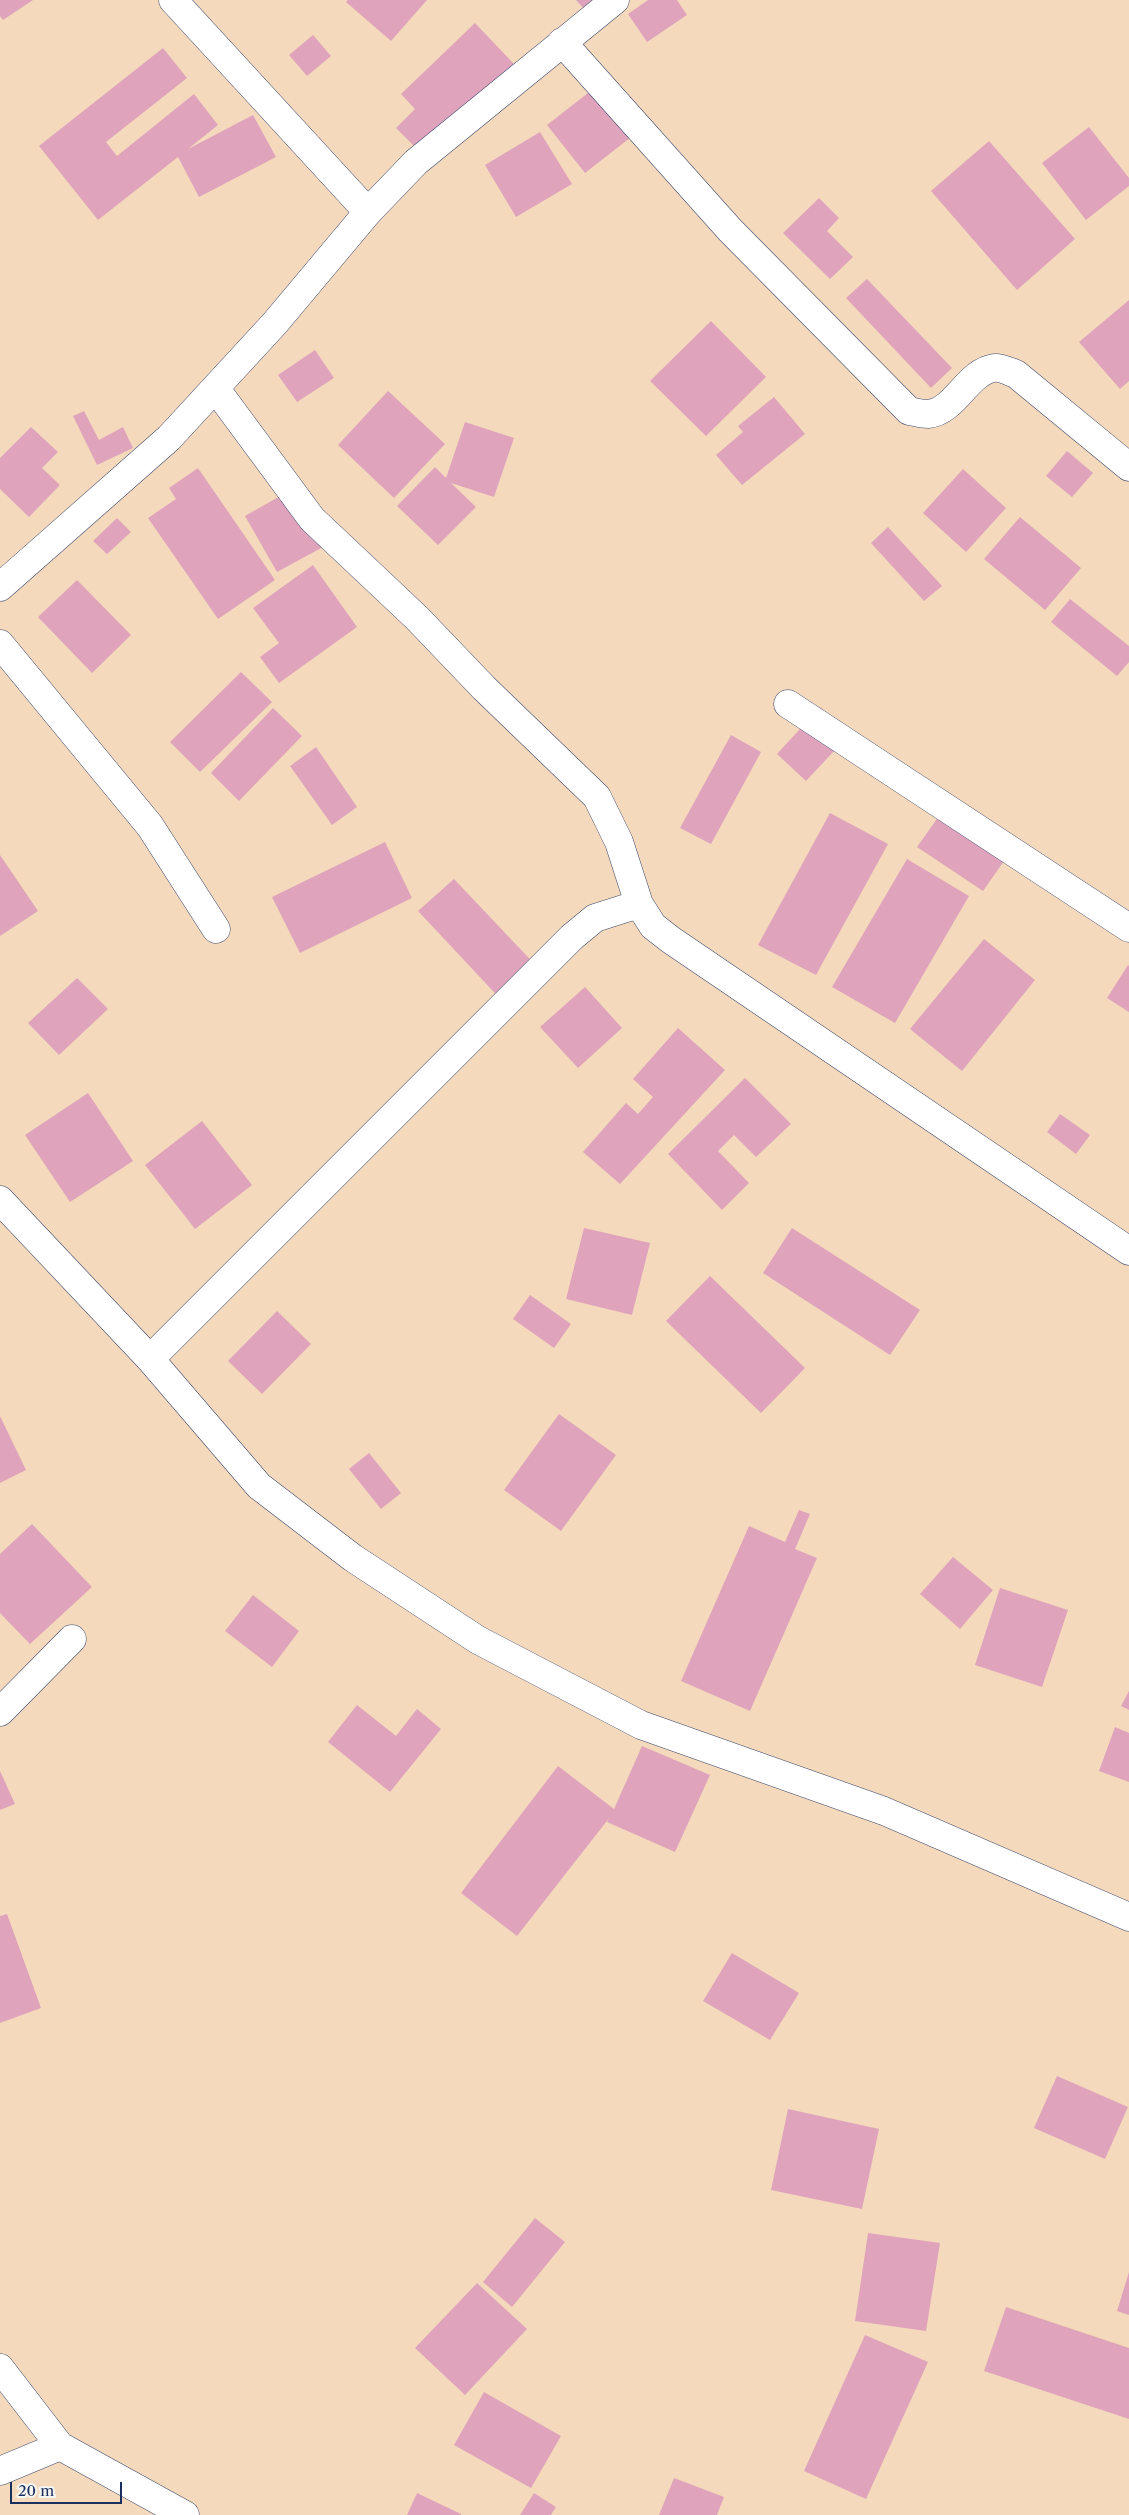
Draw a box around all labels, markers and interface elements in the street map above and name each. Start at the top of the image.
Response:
scale bar [12,2472,125,2504]
text: 20 m [18,2481,54,2500]

